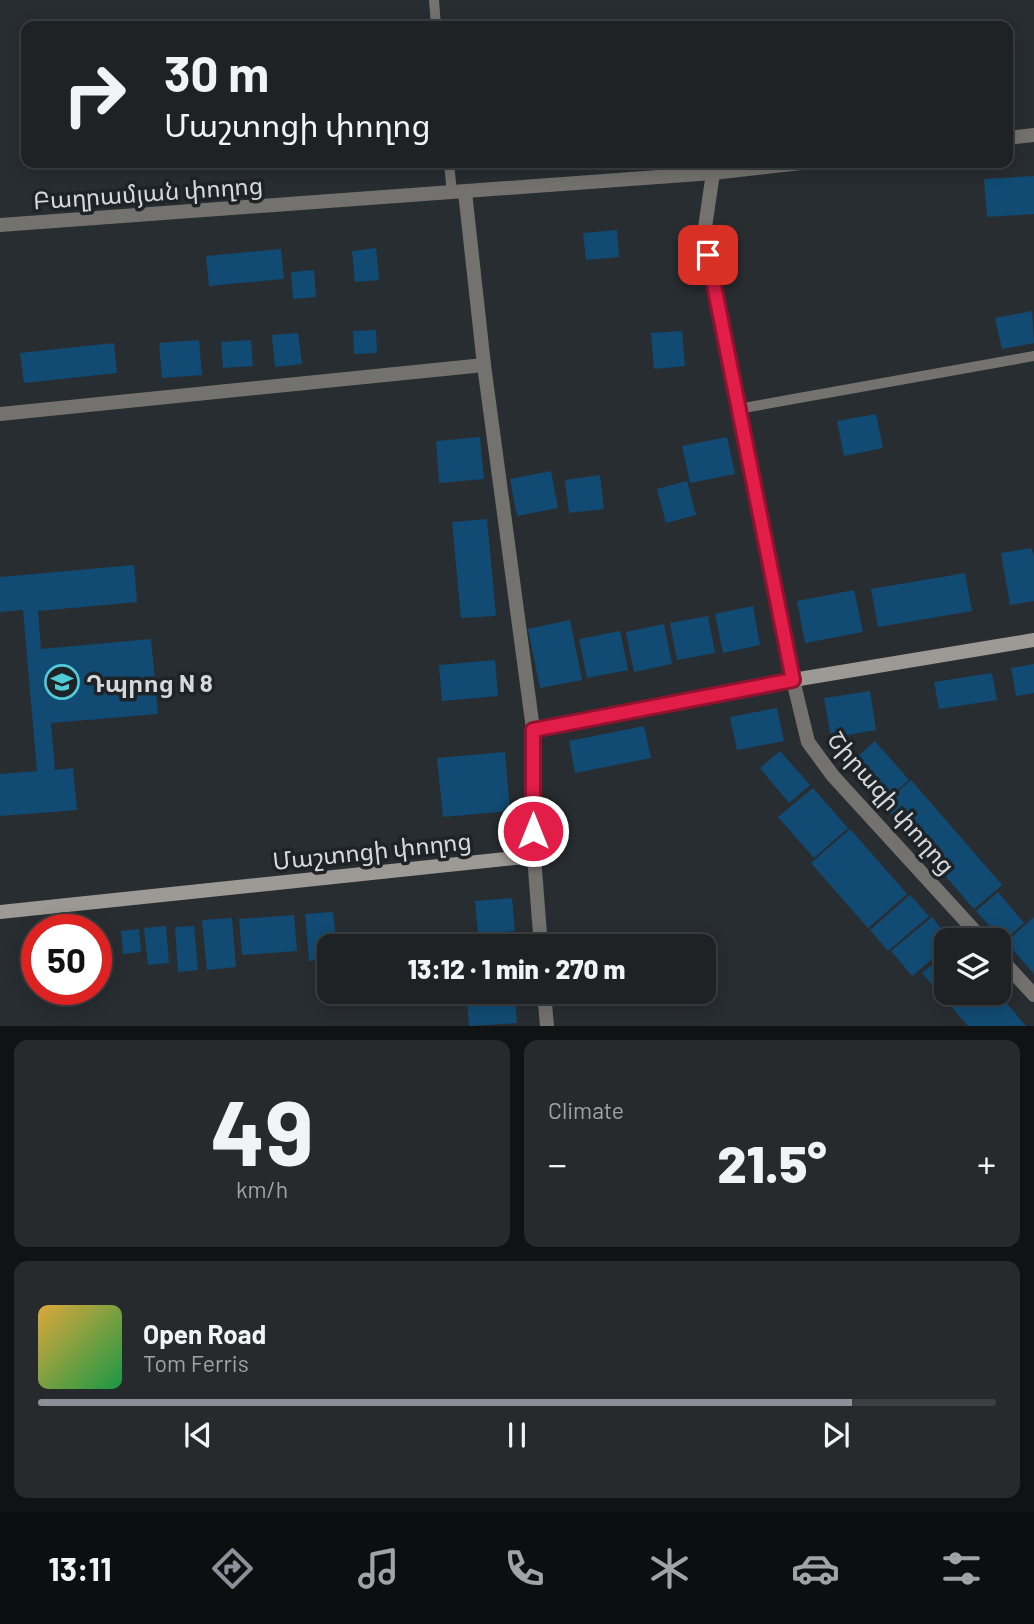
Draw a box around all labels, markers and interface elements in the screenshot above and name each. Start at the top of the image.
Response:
text: 30 m [164,43,269,102]
icon: right [49,49,140,140]
text: Մաշտոցի փողոց [164,105,431,143]
street label: Բաղրամյան փողոց [32,170,264,215]
pin [678,225,738,285]
icon: arrive [689,236,727,274]
school or university icon: Դպրոց N 8 [43,663,81,701]
place label: Դպրոց N 8 [86,668,213,698]
street label: Շիրազի փողոց [821,725,962,880]
position arrow [496,794,570,868]
street label: Մաշտոցի փողոց [271,825,473,876]
speed limit sign: 50 [21,914,112,1005]
map controls [934,928,1011,1005]
button: layers [934,928,1011,1005]
text: 13:12 · 1 min · 270 m [408,953,625,984]
text: 49 [210,1075,314,1184]
text: Climate [548,1096,624,1124]
text: 21.5° [717,1131,827,1193]
text: − [548,1140,567,1186]
text: + [977,1140,996,1186]
text: km/h [236,1175,288,1203]
text: Open Road [143,1318,266,1349]
text: Tom Ferris [143,1349,249,1377]
icon: previous [179,1416,217,1454]
icon: pause [498,1416,536,1454]
icon: next [817,1416,855,1454]
icon: directions [208,1544,257,1593]
icon: music [354,1544,403,1593]
icon: phone [500,1544,549,1593]
icon: climate [645,1544,694,1593]
icon: car [791,1544,840,1593]
icon: filters [937,1544,986,1593]
text: 13:11 [48,1549,111,1587]

